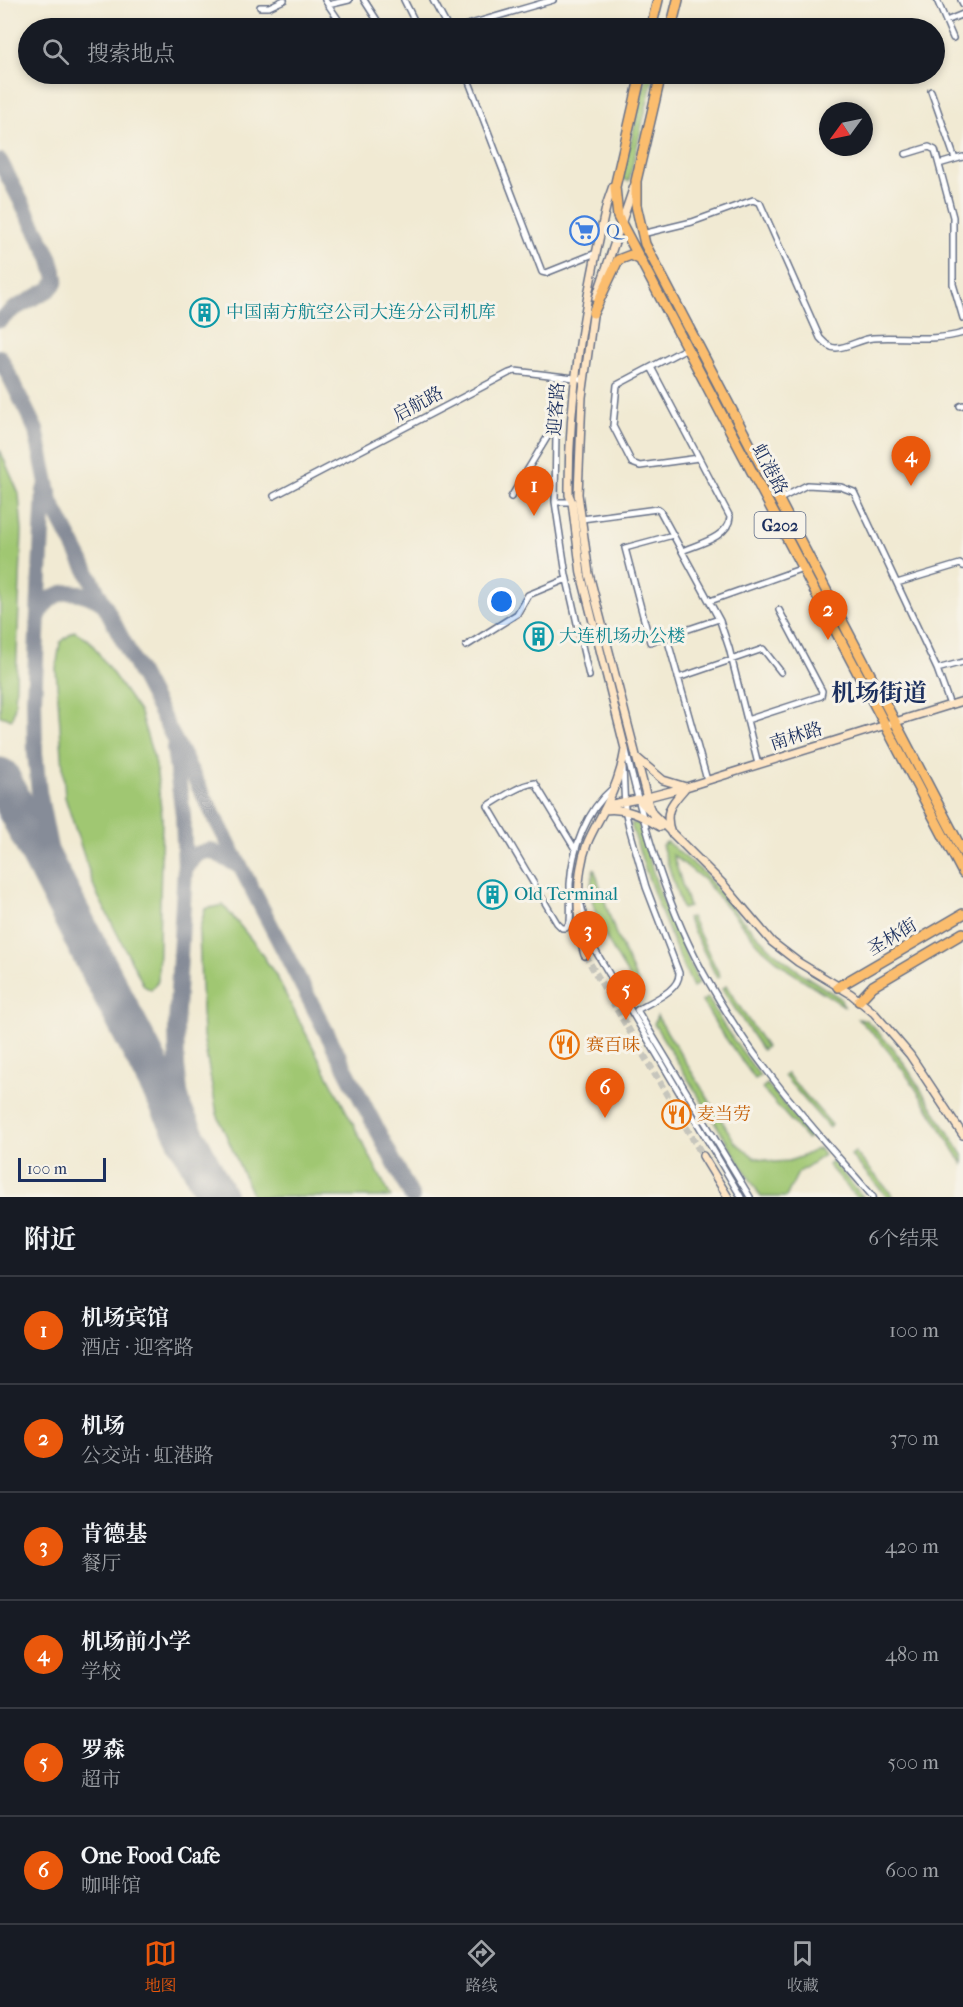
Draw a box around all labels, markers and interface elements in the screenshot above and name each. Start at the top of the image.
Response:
search box [18,18,945,84]
icon: search [39,35,72,68]
text: 搜索地点 [87,41,175,67]
north arrow [819,102,873,156]
supermarket icon: Q [569,215,601,247]
place label: Q [606,221,626,242]
building icon: 中国南方航空公司大连分公司机库 [189,296,221,328]
place label: 中国南方航空公司大连分公司机库 [226,302,496,323]
street label: 迎客路 [544,381,569,437]
street label: 启航路 [389,382,447,426]
pin: 4 [892,436,930,486]
street label: 虹港路 [748,440,792,498]
pin: 1 [514,466,554,516]
road number: G202 [754,512,806,538]
your location [487,587,516,616]
pin: 2 [808,590,848,640]
building icon: 大连机场办公楼 [522,620,554,652]
place label: 大连机场办公楼 [559,626,685,647]
district label: 机场街道 [831,679,927,707]
street label: 南林路 [767,718,825,755]
building icon: Old Terminal [477,878,509,910]
place label: Old Terminal [514,884,618,905]
pin: 3 [568,912,608,961]
street label: 圣林街 [864,915,921,960]
pin: 5 [606,970,646,1020]
restaurant icon: 赛百味 [549,1029,581,1061]
place label: 赛百味 [586,1035,640,1056]
pin: 6 [586,1068,624,1118]
restaurant icon: 麦当劳 [660,1098,692,1130]
place label: 麦当劳 [697,1104,751,1125]
scale bar [18,1155,106,1182]
text: 100 m [27,1159,67,1178]
text: 附近 [24,1224,76,1255]
text: 6个结果 [868,1227,939,1250]
text: 机场宾馆 [81,1305,169,1331]
text: 1 [40,1319,47,1342]
text: 100 m [889,1319,939,1342]
text: 酒店 · 迎客路 [81,1336,194,1359]
text: 机场 [81,1413,125,1439]
text: 2 [38,1427,49,1450]
text: 370 m [889,1427,939,1450]
text: 公交站 · 虹港路 [81,1444,214,1467]
text: 肯德基 [81,1521,147,1547]
text: 3 [39,1535,48,1558]
text: 420 m [885,1535,939,1558]
text: 餐厅 [81,1552,121,1575]
text: 机场前小学 [81,1629,191,1655]
text: 4 [38,1643,49,1666]
text: 480 m [885,1643,939,1666]
text: 学校 [81,1660,121,1683]
text: 罗森 [81,1737,125,1763]
text: 5 [39,1751,48,1774]
text: 500 m [887,1751,939,1774]
text: 超市 [81,1768,121,1791]
text: One Food Cafe [81,1843,220,1869]
text: 6 [38,1859,49,1882]
text: 600 m [885,1859,939,1882]
text: 咖啡馆 [81,1874,141,1897]
tab: 地图 [144,1937,177,1996]
tab: 路线 [465,1937,498,1996]
tab: 收藏 [786,1937,819,1996]

